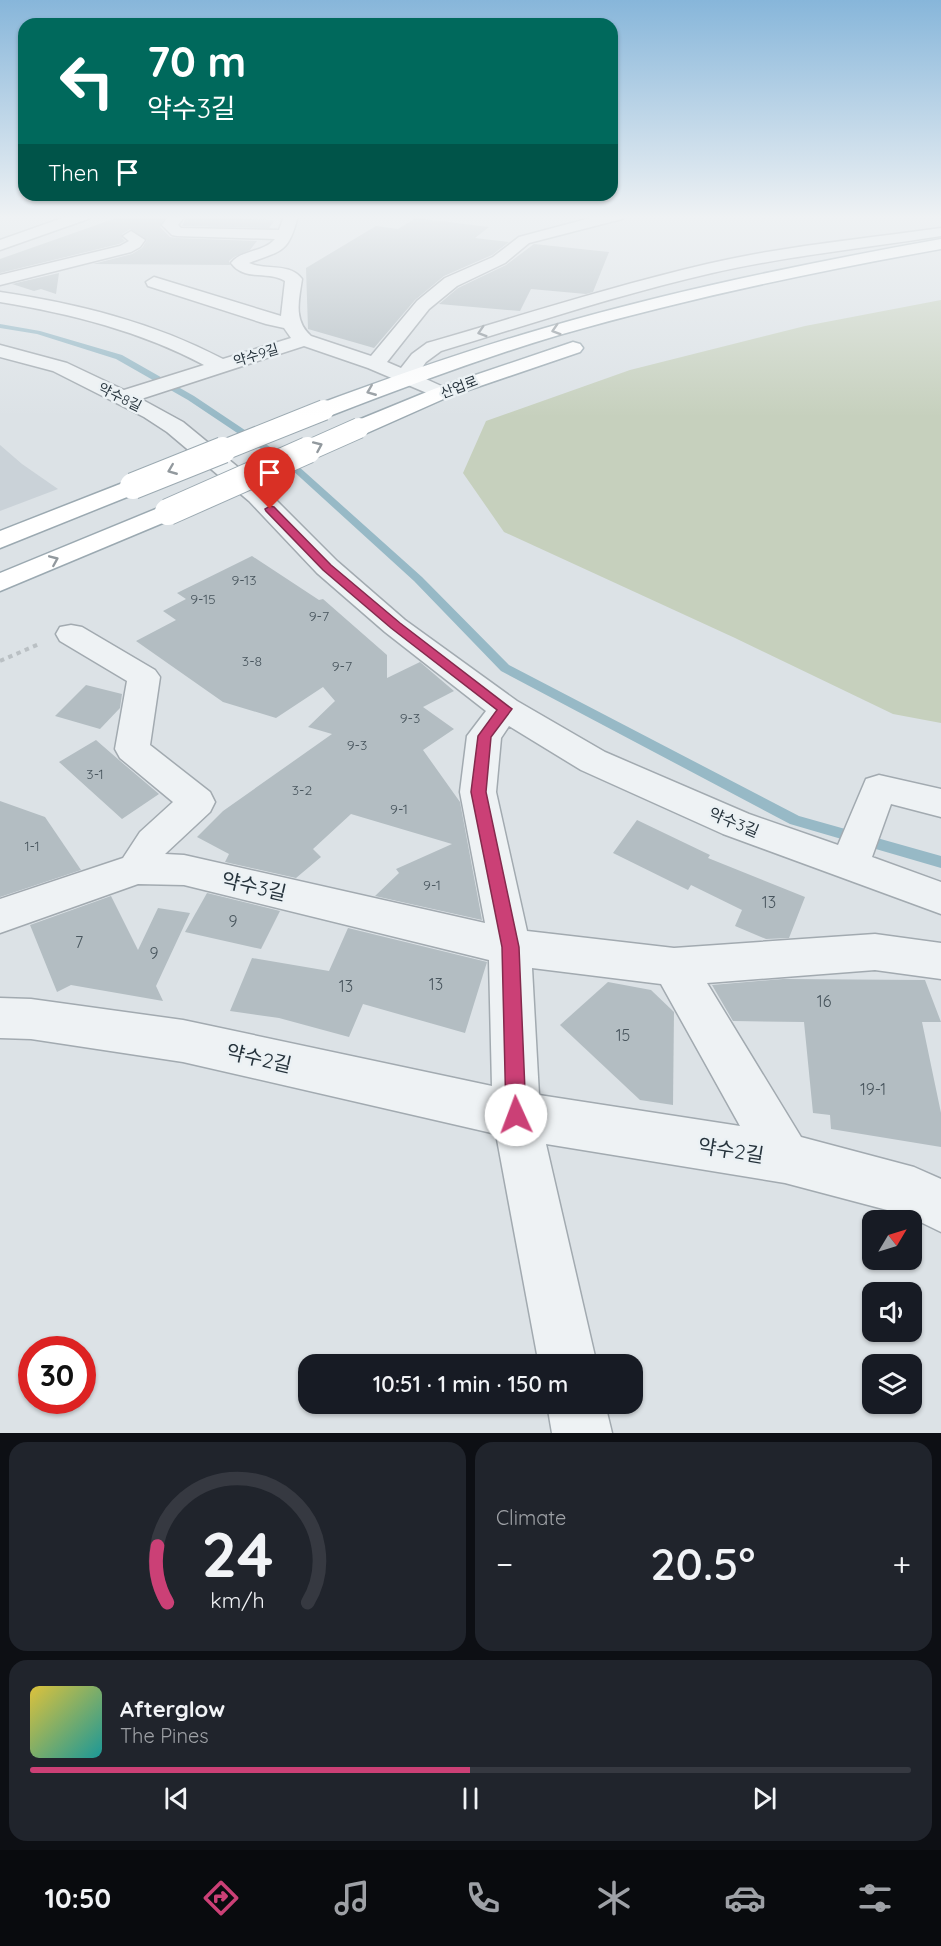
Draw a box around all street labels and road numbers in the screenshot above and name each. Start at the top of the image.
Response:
street label: 약수9길 [231,340,281,370]
street label: 산업로 [438,372,480,402]
street label: 약수8길 [95,379,145,415]
street label: 약수3길 [706,803,762,841]
street label: 약수3길 [219,866,289,906]
street label: 약수2길 [224,1038,294,1078]
street label: 약수2길 [696,1132,766,1168]

